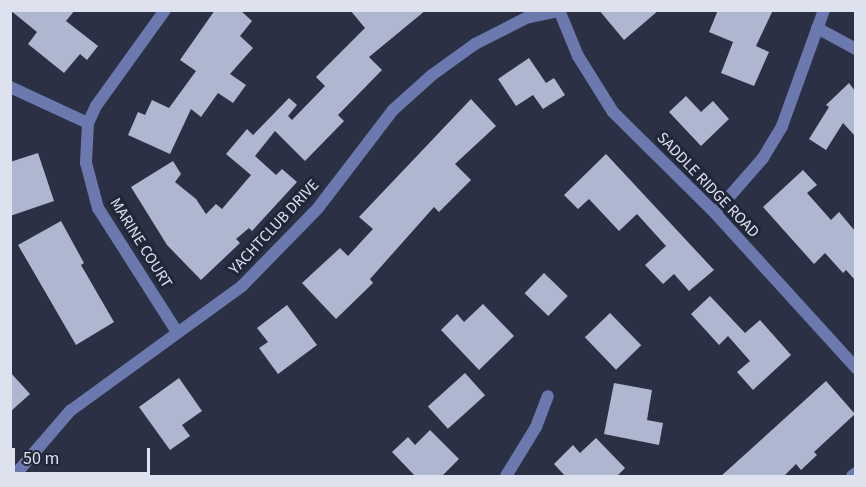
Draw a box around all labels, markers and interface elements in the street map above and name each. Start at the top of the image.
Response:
street label: SADDLE RIDGE ROAD [653,128,763,242]
street label: YACHTCLUB DRIVE [225,176,323,278]
street label: MARINE COURT [106,194,176,292]
scale bar [15,436,153,474]
text: 50 m [23,446,59,471]

